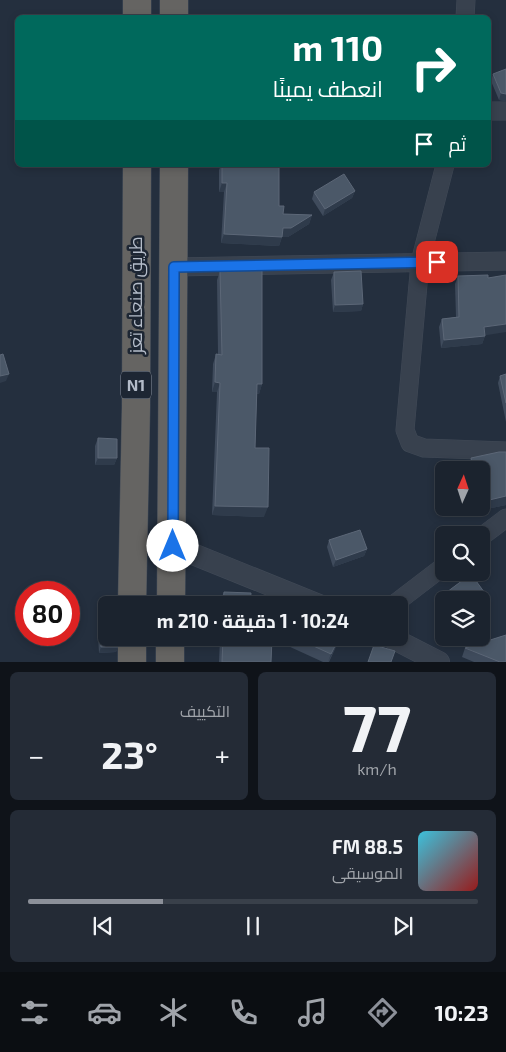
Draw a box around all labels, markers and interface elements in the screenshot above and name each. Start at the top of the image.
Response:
text: 110 m [292,26,383,68]
icon: right [401,35,466,100]
text: انعطف يمينًا [272,75,383,101]
icon: arrive [410,130,438,158]
text: ثم [448,132,466,155]
street label: طريق صنعاء تعز [124,236,148,355]
pin [416,241,458,283]
icon: arrive [423,248,451,276]
road number: N1 [121,372,151,398]
north arrow [435,461,490,516]
map controls [435,461,490,646]
position arrow [146,519,198,571]
button: search [435,526,490,581]
speed limit sign: 80 [15,581,80,646]
button: layers [435,591,490,646]
text: 10:24 · 1 دقيقة · 210 m [157,609,349,632]
text: 77 [343,687,411,765]
text: التكييف [180,701,230,720]
text: 23° [101,731,158,777]
text: − [28,738,44,772]
text: + [215,738,230,772]
text: km/h [357,759,397,778]
text: 88.5 FM [332,835,403,858]
text: الموسيقى [332,863,403,882]
icon: previous [89,912,117,940]
icon: pause [239,912,267,940]
icon: next [389,912,417,940]
icon: filters [17,995,52,1030]
icon: car [87,995,122,1030]
icon: climate [156,995,191,1030]
icon: phone [226,995,261,1030]
icon: music [295,995,330,1030]
icon: directions [365,995,400,1030]
text: 10:23 [434,999,489,1025]

